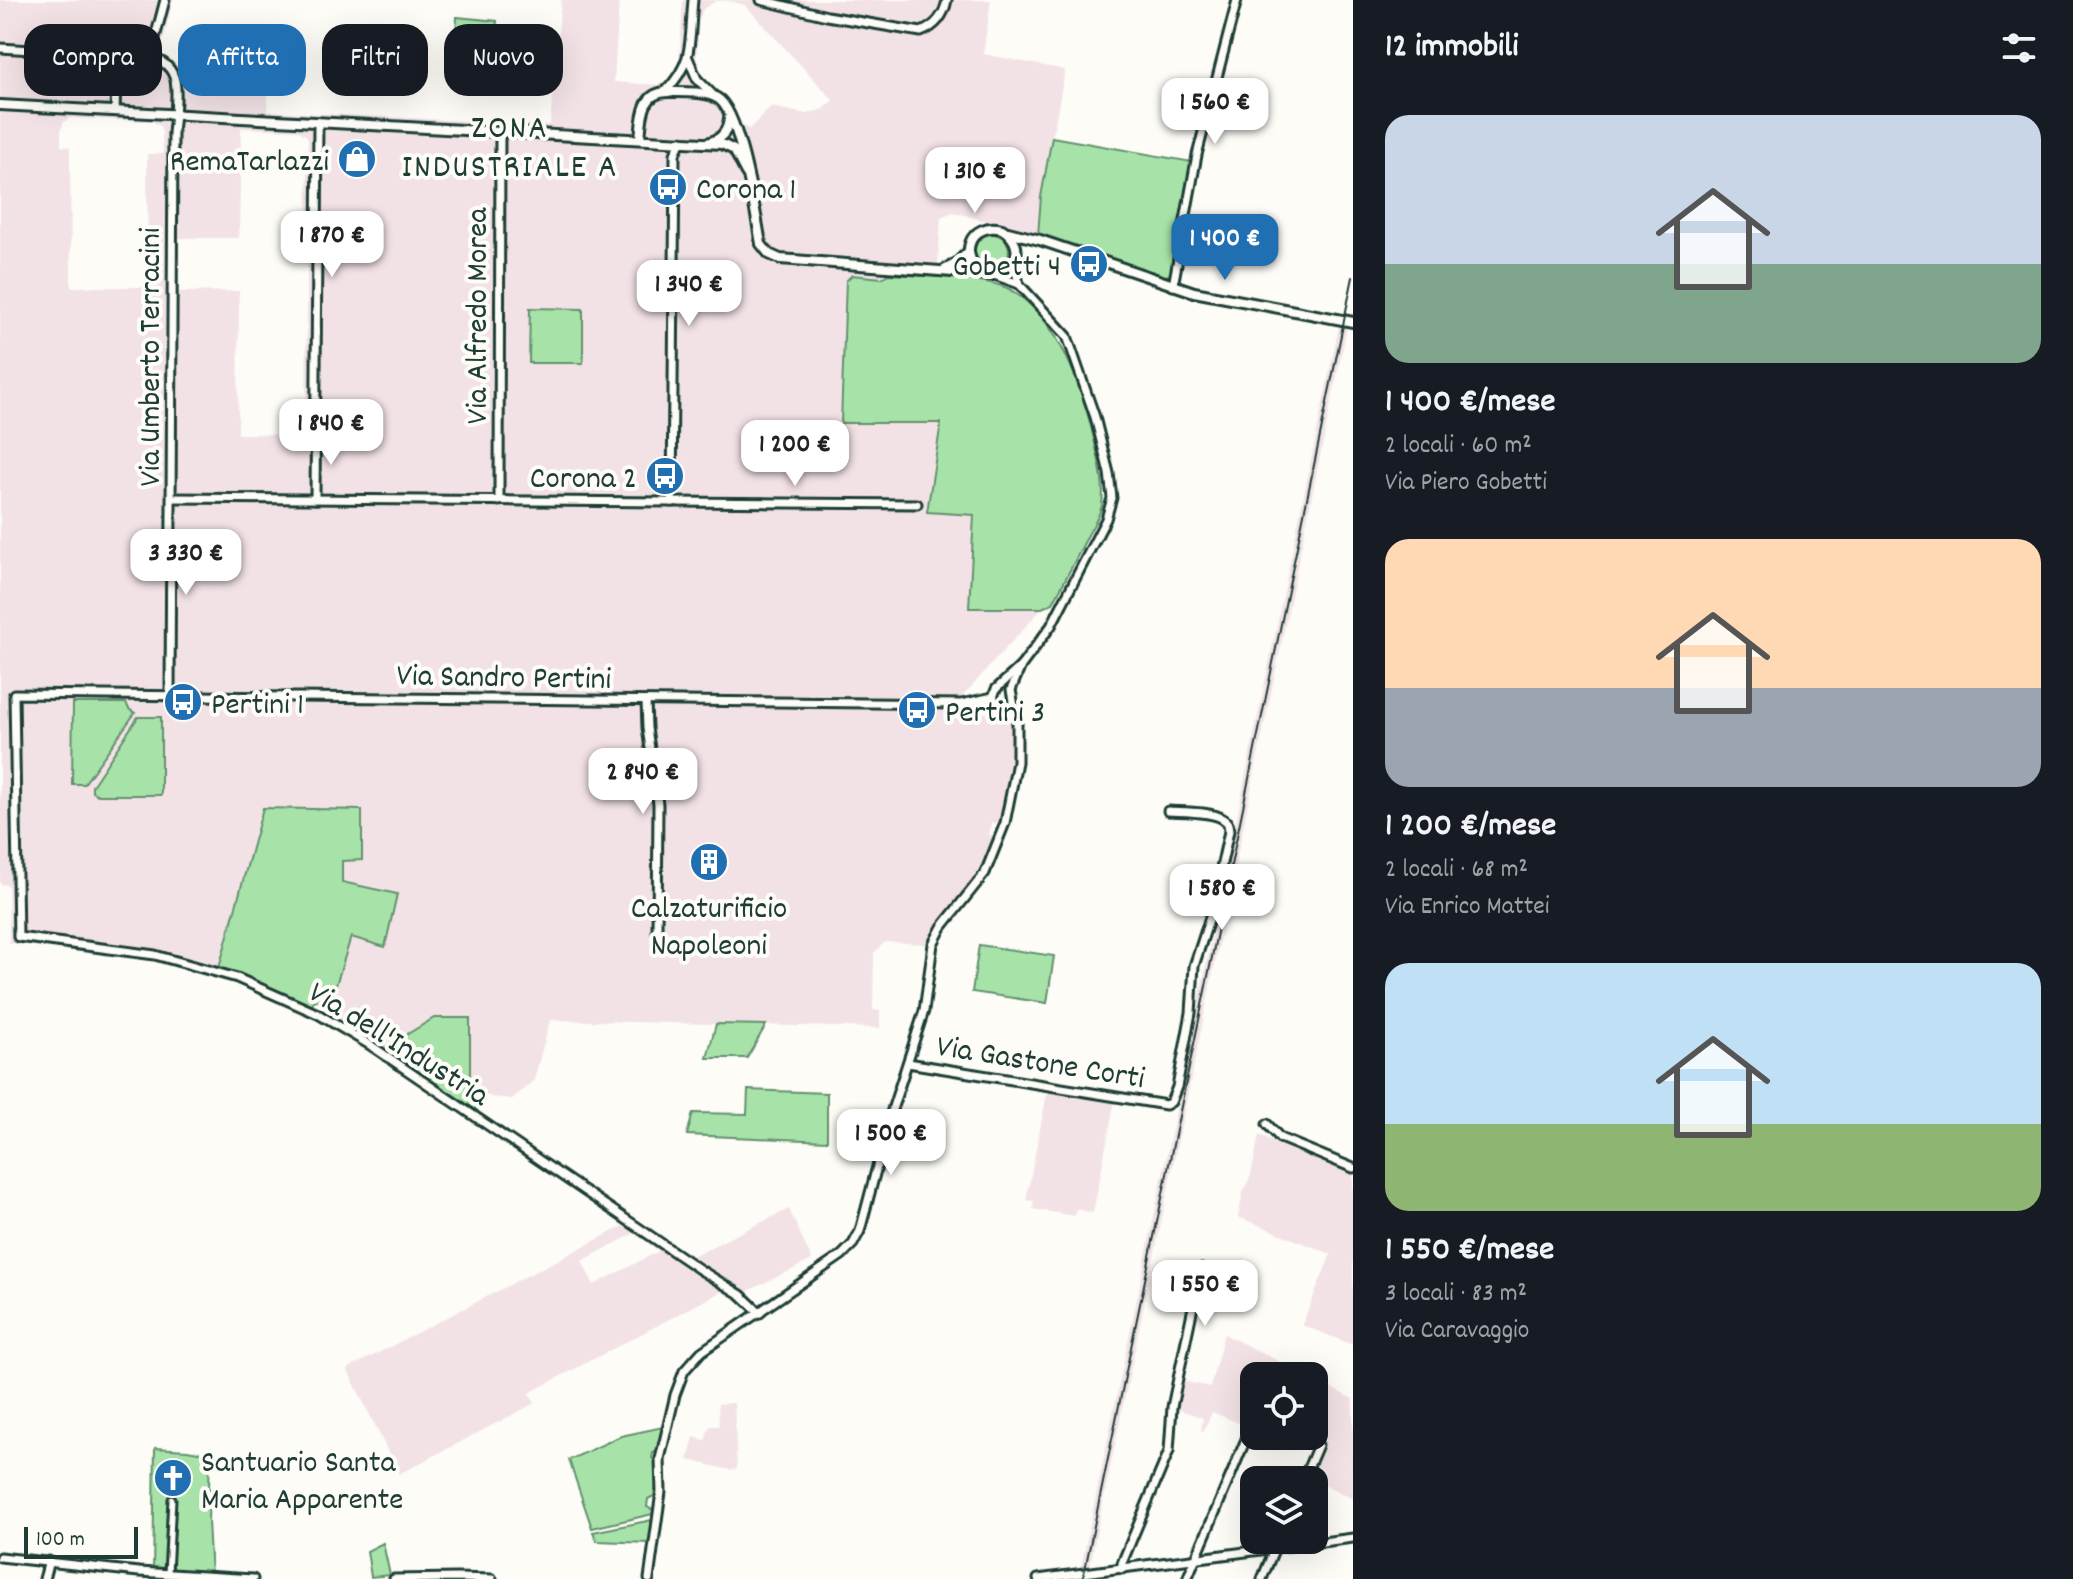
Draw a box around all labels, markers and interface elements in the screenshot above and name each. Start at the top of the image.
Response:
chip: Compra [24,24,162,96]
chip: Affitta [178,24,306,96]
chip: Filtri [322,24,428,96]
chip: Nuovo [444,24,563,96]
text: 12 immobili [1385,24,1518,73]
icon: filters [1997,26,2041,70]
pin: 1 560 € [1141,78,1289,146]
text: 1 560 € [1179,85,1251,122]
district label: ZONA INDUSTRIALE A [401,106,619,194]
shop icon: RemaTarlazzi [336,138,378,180]
place label: RemaTarlazzi [170,141,329,187]
pin: 1 310 € [901,147,1049,215]
text: 1 310 € [943,154,1007,191]
bus stop icon: Corona 1 [647,166,689,208]
icon: home [1641,167,1785,311]
place label: Corona 1 [696,169,796,215]
street label: Via Alfredo Morea [457,207,503,424]
pin: 1 870 € [258,211,406,279]
pin: 1 400 € [1151,214,1299,282]
text: 1 870 € [299,218,365,255]
text: 1 400 € [1189,221,1261,258]
street label: Via Umberto Terracini [130,227,176,487]
bus stop icon: Gobetti 4 [1068,243,1110,285]
place label: Gobetti 4 [953,246,1061,292]
pin: 1 340 € [615,260,763,328]
text: 1 340 € [655,267,723,304]
text: 1 400 €/mese [1385,379,1555,428]
pin: 1 840 € [257,399,405,467]
text: 1 840 € [297,406,365,443]
pin: 1 200 € [721,420,869,488]
text: 1 200 € [759,427,831,464]
text: 2 locali · 60 m² [1385,428,1532,465]
bus stop icon: Corona 2 [644,455,686,497]
place label: Corona 2 [530,458,637,504]
text: Via Piero Gobetti [1385,465,1547,502]
pin: 3 330 € [112,529,260,597]
text: 3 330 € [148,536,224,573]
icon: home [1641,591,1785,735]
street label: Via Sandro Pertini [396,655,612,705]
bus stop icon: Pertini 1 [162,681,204,723]
place label: Pertini 1 [211,684,304,730]
bus stop icon: Pertini 3 [896,689,938,731]
place label: Pertini 3 [945,692,1045,738]
pin: 2 840 € [569,748,717,816]
text: 2 840 € [606,755,680,792]
text: 1 200 €/mese [1385,803,1556,852]
building icon: Calzaturificio Napoleoni [688,841,730,883]
text: 2 locali · 68 m² [1385,852,1528,889]
pin: 1 580 € [1148,864,1296,932]
text: 1 580 € [1188,871,1256,908]
place label: Calzaturificio Napoleoni [631,888,787,971]
text: Via Enrico Mattei [1385,889,1549,926]
street label: Via dell'Industria [298,972,498,1121]
icon: home [1641,1015,1785,1159]
street label: Via Gastone Corti [933,1026,1148,1104]
pin: 1 500 € [817,1109,965,1177]
text: 1 500 € [855,1116,927,1153]
text: 1 550 €/mese [1385,1227,1554,1276]
pin: 1 550 € [1131,1260,1279,1328]
text: 1 550 € [1170,1267,1240,1304]
text: 3 locali · 83 m² [1385,1276,1527,1313]
text: Via Caravaggio [1385,1313,1529,1350]
map controls [1240,1362,1328,1554]
button: locate [1240,1362,1328,1450]
place label: Santuario Santa Maria Apparente [201,1442,403,1525]
church icon: Santuario Santa Maria Apparente [152,1457,194,1499]
button: layers [1240,1466,1328,1554]
scale bar [24,1523,138,1559]
text: 100 m [36,1525,85,1556]

